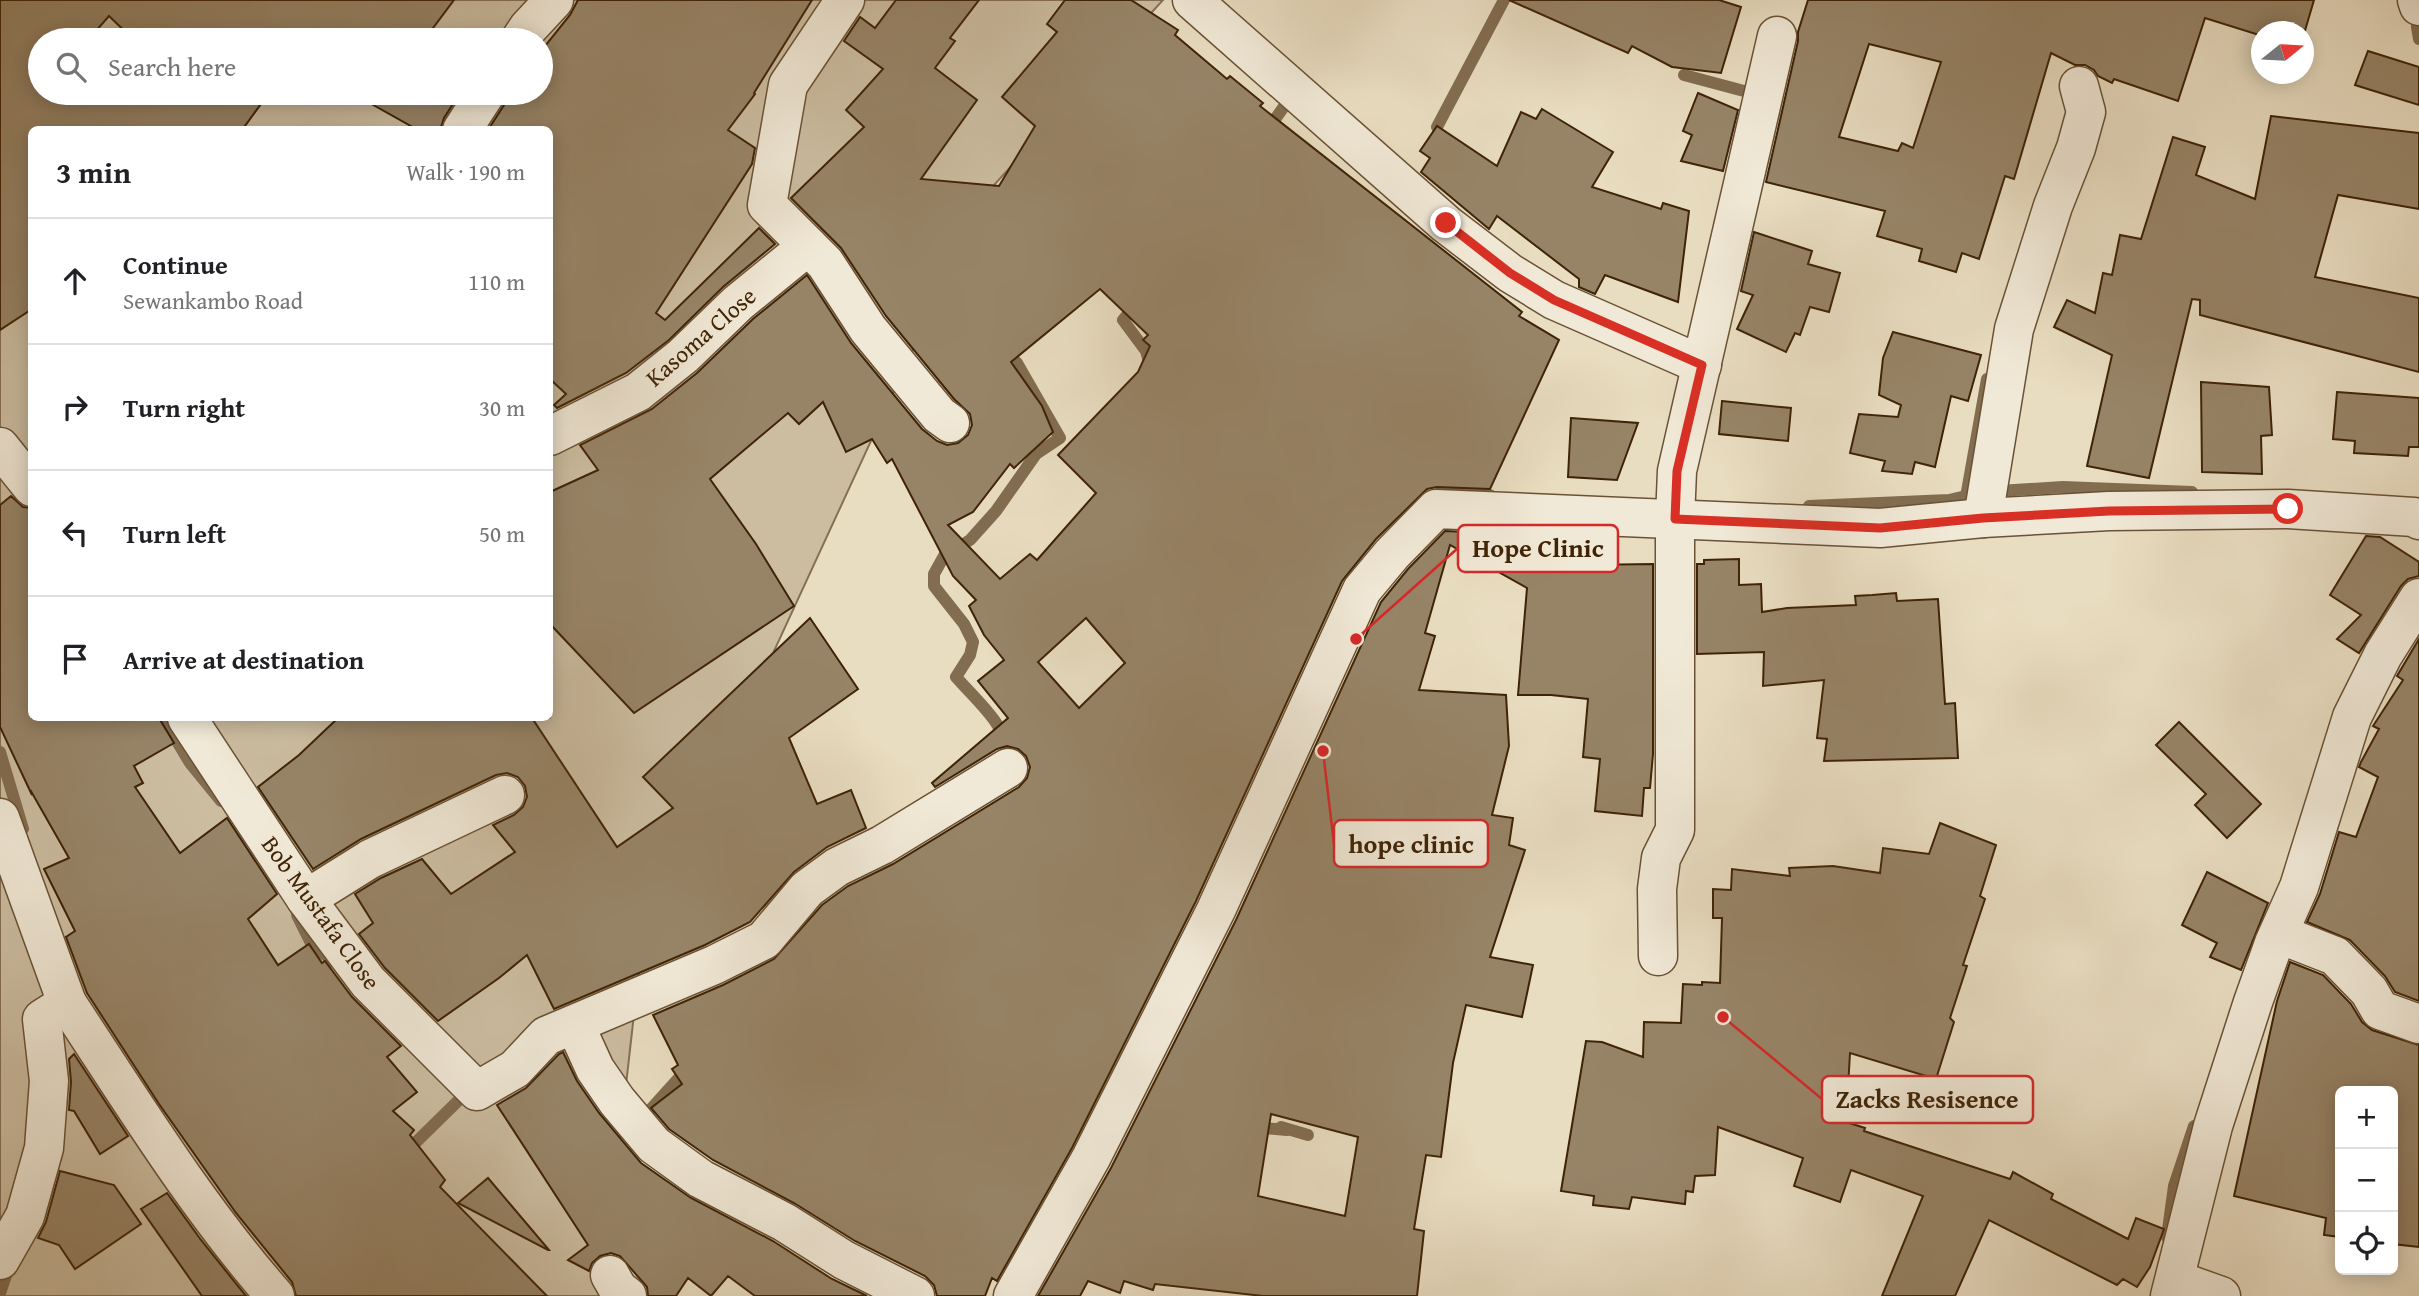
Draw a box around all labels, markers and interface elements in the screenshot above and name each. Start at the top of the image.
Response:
north arrow [2251,21,2314,84]
search box [28,28,553,105]
text: Search here [108,47,236,86]
icon: search [52,48,90,86]
text: 3 min [56,150,131,194]
text: Walk · 190 m [406,155,525,188]
route end [1430,207,1461,238]
text: Continue [123,245,228,284]
icon: ahead [56,262,94,300]
text: 110 m [468,265,525,298]
street label: Kasoma Close [638,279,764,395]
text: Sewankambo Road [123,284,303,317]
icon: right [56,388,94,426]
text: Turn right [123,388,245,427]
text: 30 m [479,391,525,424]
route start [2272,493,2303,524]
icon: left [56,514,94,552]
text: Turn left [123,514,226,553]
text: 50 m [479,517,525,550]
callout: Hope Clinic [1458,525,1618,572]
text: Hope Clinic [1472,528,1604,567]
icon: arrive [56,640,94,678]
text: Arrive at destination [123,640,364,679]
callout: hope clinic [1334,820,1488,867]
text: hope clinic [1348,824,1474,863]
street label: Bob Mustafa Close [254,829,389,997]
callout: Zacks Resisence [1822,1076,2033,1123]
text: Zacks Resisence [1835,1079,2019,1118]
map controls [2335,1086,2398,1275]
button: + [2335,1086,2398,1149]
button: − [2335,1149,2398,1212]
button: locate [2335,1212,2398,1275]

